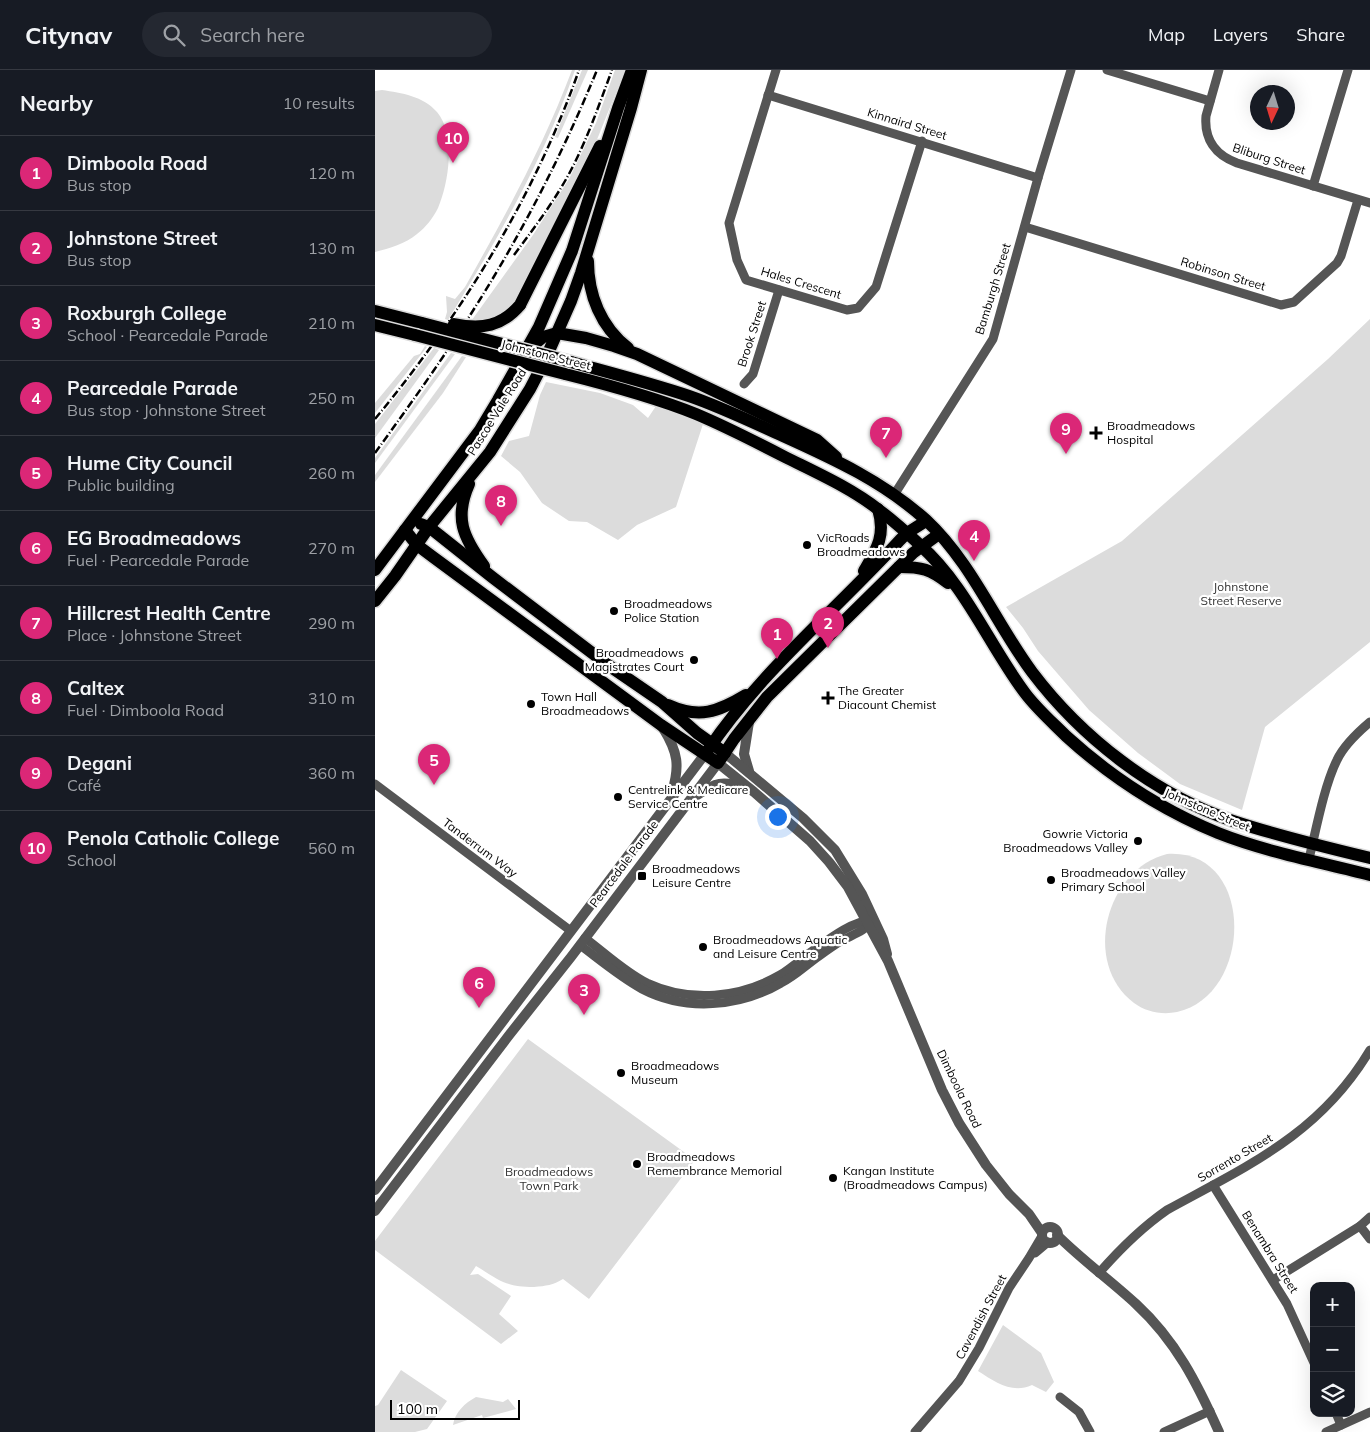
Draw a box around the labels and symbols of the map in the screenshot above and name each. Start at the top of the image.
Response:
north arrow [1250,85,1295,130]
street label: Kinnaird Street [866,104,949,143]
pin: 10 [437,122,469,163]
street label: Bliburg Street [1231,140,1308,177]
street label: Bamburgh Street [971,241,1014,336]
street label: Robinson Street [1179,253,1268,294]
street label: Hales Crescent [759,263,843,302]
street label: Brook Street [734,299,769,369]
street label: Johnstone Street [500,336,592,373]
street label: Pascoe Vale Road [464,365,529,458]
pin: 9 [1050,413,1082,454]
pin: 7 [870,417,902,458]
place label: Broadmeadows Hospital [1107,418,1195,447]
marker: Broadmeadows Hospital [1089,426,1103,440]
pin: 8 [485,485,517,526]
pin: 4 [958,520,990,561]
place label: VicRoads Broadmeadows [817,530,905,559]
marker: VicRoads Broadmeadows [801,539,813,551]
park label: Johnstone Street Reserve [1200,579,1282,608]
place label: Broadmeadows Police Station [624,596,712,625]
marker: Broadmeadows Police Station [608,605,620,617]
pin: 2 [812,607,844,648]
pin: 1 [761,618,793,659]
place label: Broadmeadows Magistrates Court [585,645,684,674]
marker: Broadmeadows Magistrates Court [688,654,700,666]
place label: The Greater Diacount Chemist [838,683,936,712]
place label: Town Hall Broadmeadows [541,689,629,718]
marker: The Greater Diacount Chemist [822,692,834,704]
marker: Town Hall Broadmeadows [525,698,537,710]
pin: 5 [418,744,450,785]
place label: Centrelink & Medicare Service Centre [628,782,748,811]
street label: Johnstone Street [1162,785,1252,834]
marker: Centrelink & Medicare Service Centre [612,791,624,803]
your location [765,804,791,830]
street label: Tanderrum Way [440,815,521,881]
street label: Pearcedale Parade [586,817,661,910]
place label: Gowrie Victoria Broadmeadows Valley [1003,826,1129,855]
marker: Gowrie Victoria Broadmeadows Valley [1132,835,1144,847]
place label: Broadmeadows Leisure Centre [652,861,740,890]
place label: Broadmeadows Valley Primary School [1061,865,1186,894]
marker: Broadmeadows Leisure Centre [636,870,648,882]
marker: Broadmeadows Valley Primary School [1045,874,1057,886]
place label: Broadmeadows Aquatic and Leisure Centre [713,932,847,961]
marker: Broadmeadows Aquatic and Leisure Centre [697,941,709,953]
pin: 6 [463,967,495,1008]
pin: 3 [568,974,600,1015]
street label: Dimboola Road [934,1047,985,1131]
place label: Broadmeadows Museum [631,1058,719,1087]
marker: Broadmeadows Museum [615,1067,627,1079]
street label: Sorrento Street [1195,1130,1275,1185]
place label: Broadmeadows Remembrance Memorial [647,1149,782,1178]
marker: Broadmeadows Remembrance Memorial [631,1158,643,1170]
place label: Kangan Institute (Broadmeadows Campus) [843,1163,988,1192]
park label: Broadmeadows Town Park [505,1164,593,1193]
marker: Kangan Institute (Broadmeadows Campus) [827,1172,839,1184]
street label: Benambra Street [1239,1208,1302,1296]
street label: Cavendish Street [952,1272,1009,1362]
scale bar [390,1397,520,1420]

